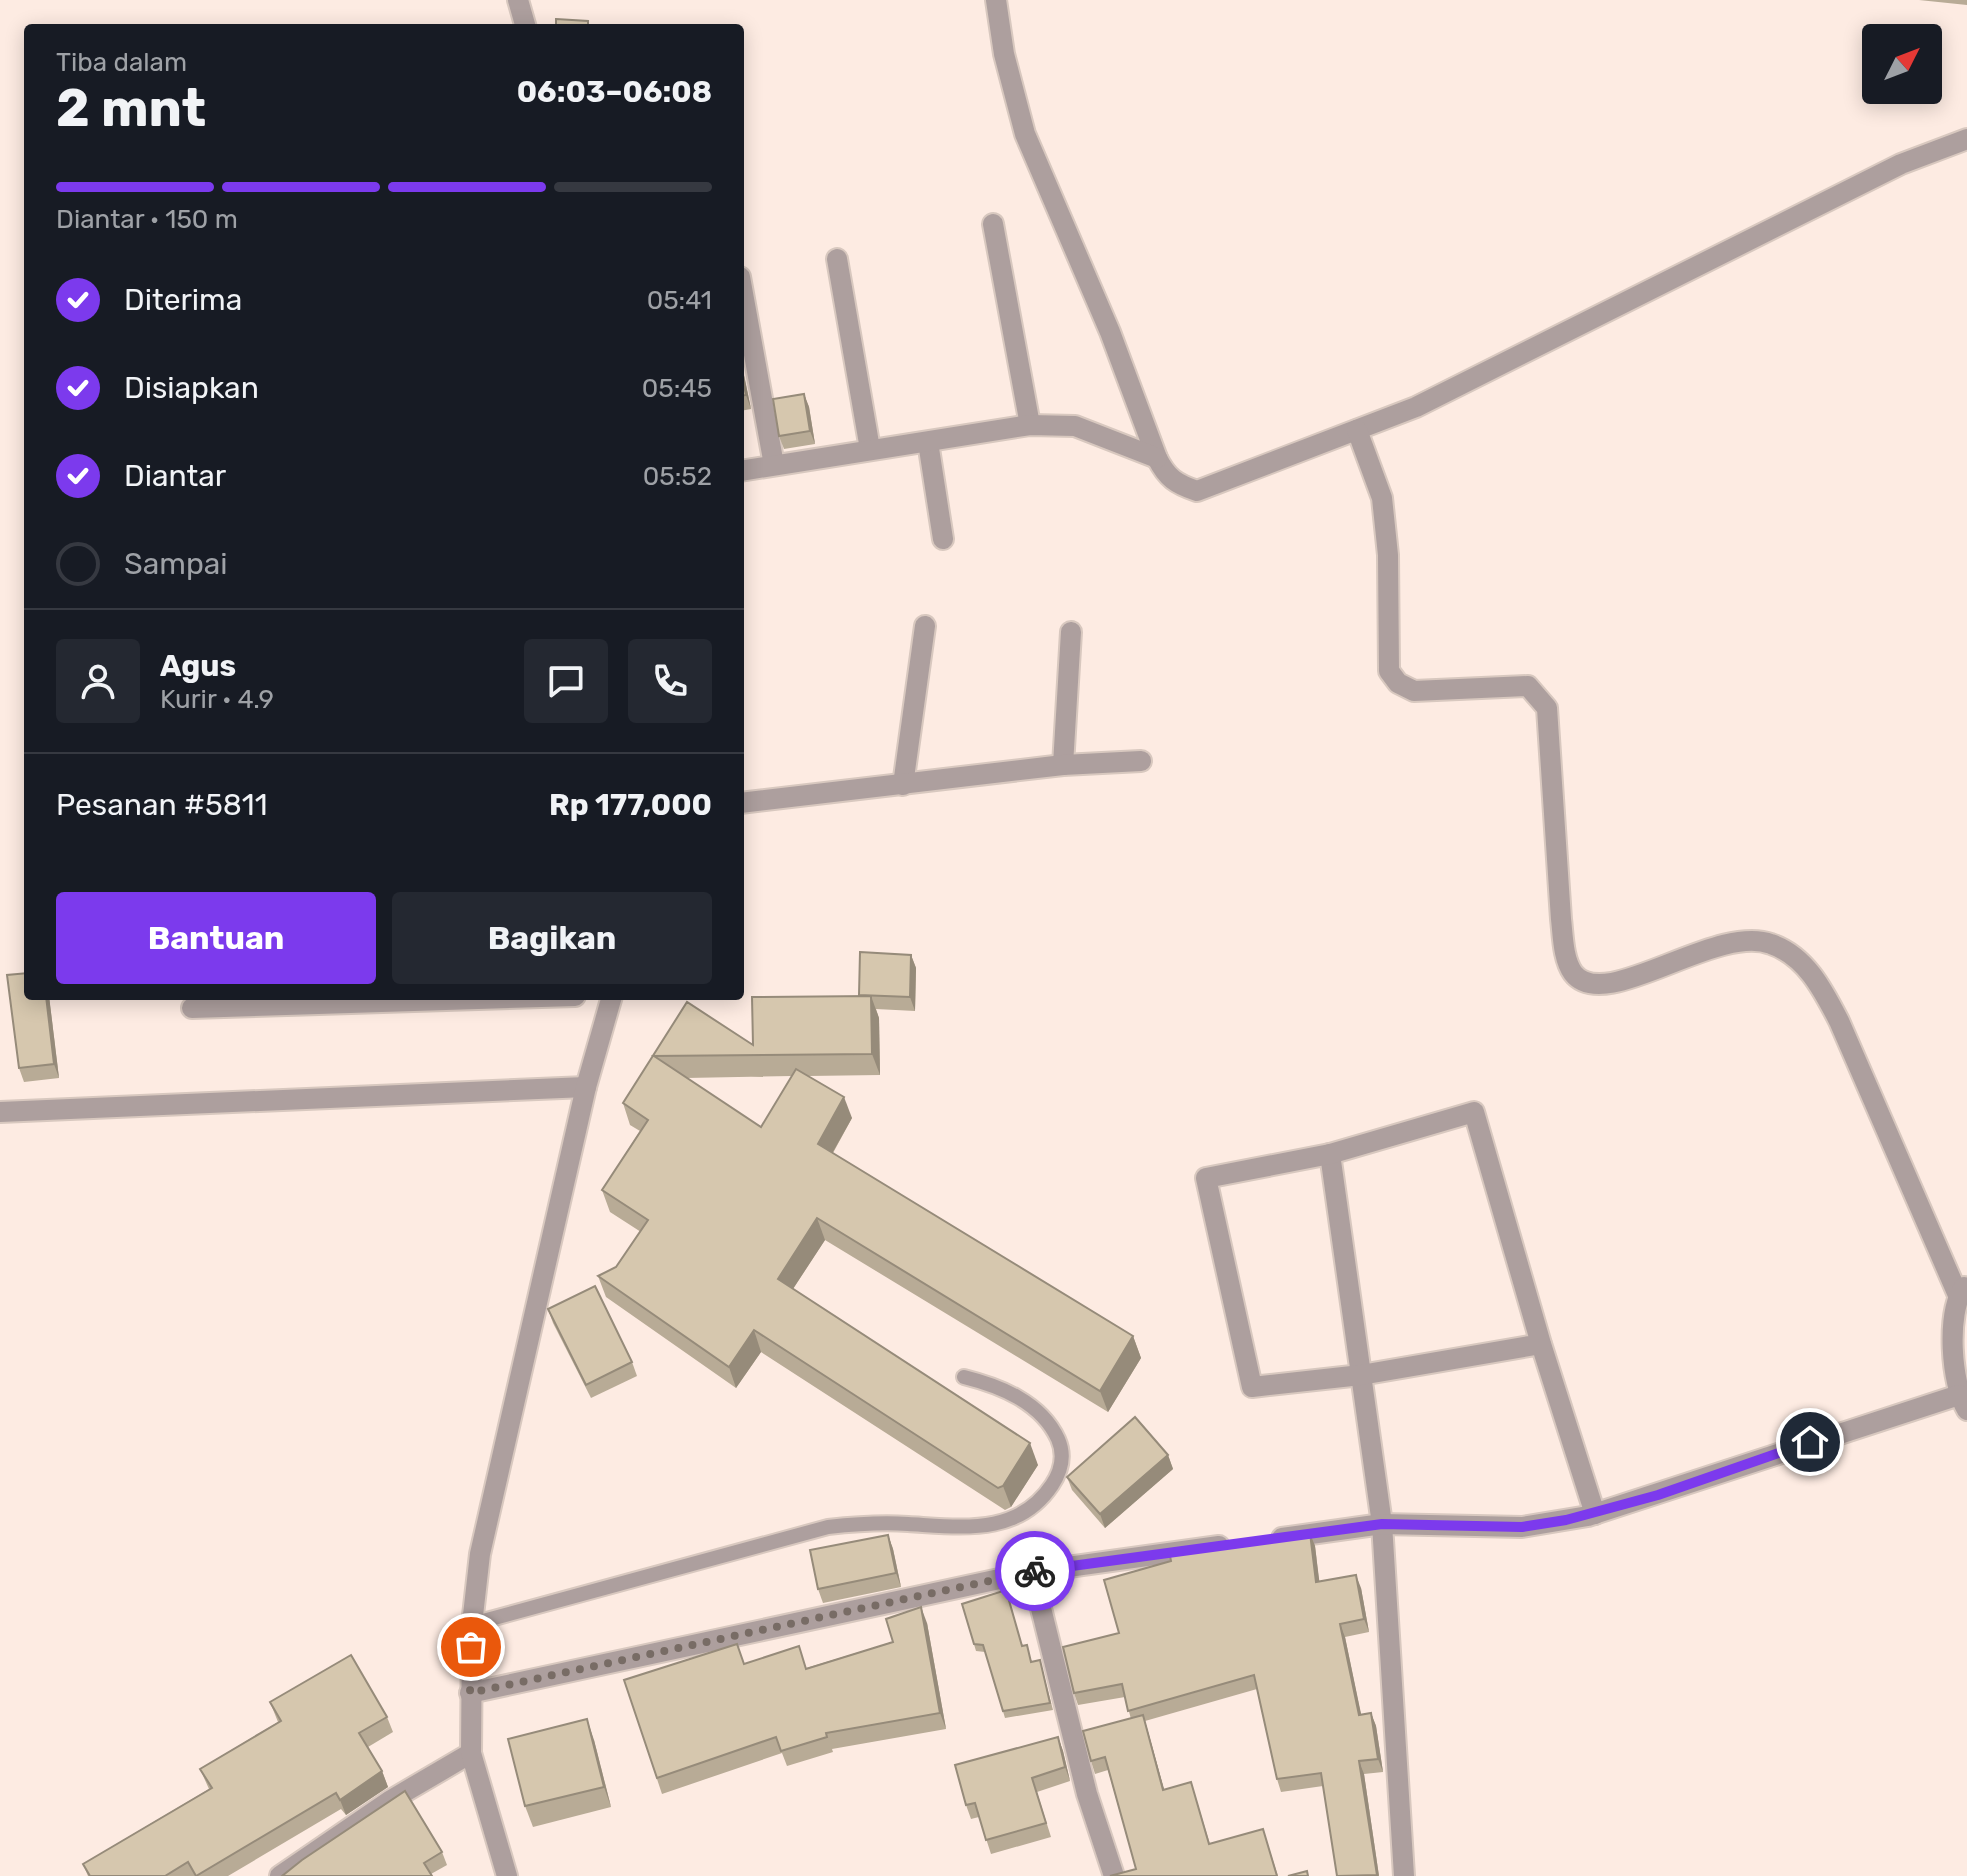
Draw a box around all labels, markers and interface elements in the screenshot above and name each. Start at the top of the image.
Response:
north arrow [1862,24,1942,104]
map controls [1862,24,1942,104]
text: Tiba dalam [56,47,187,78]
text: 06:03–06:08 [517,74,712,110]
text: 2 mnt [56,77,206,139]
text: Diantar · 150 m [56,204,238,235]
icon: check [56,278,100,322]
text: Diterima [124,282,242,318]
text: 05:41 [647,285,712,316]
icon: check [56,366,100,410]
text: Disiapkan [124,370,259,406]
text: 05:45 [642,373,712,404]
icon: check [56,454,100,498]
text: Diantar [124,458,226,494]
text: 05:52 [643,461,712,492]
text: Sampai [124,546,228,582]
button: person [56,639,140,723]
button: chat [524,639,608,723]
button: phone [628,639,712,723]
text: Agus [160,648,236,684]
text: Kurir · 4.9 [160,684,274,715]
text: Pesanan #5811 [56,787,267,823]
text: Rp 177,000 [549,787,712,823]
button: Bantuan [56,892,376,984]
button: Bagikan [392,892,712,984]
pin [1776,1408,1844,1476]
icon: home [1788,1420,1832,1464]
courier [995,1531,1075,1611]
icon: bike [1013,1549,1057,1593]
pin [437,1613,505,1681]
icon: bag [449,1625,493,1669]

